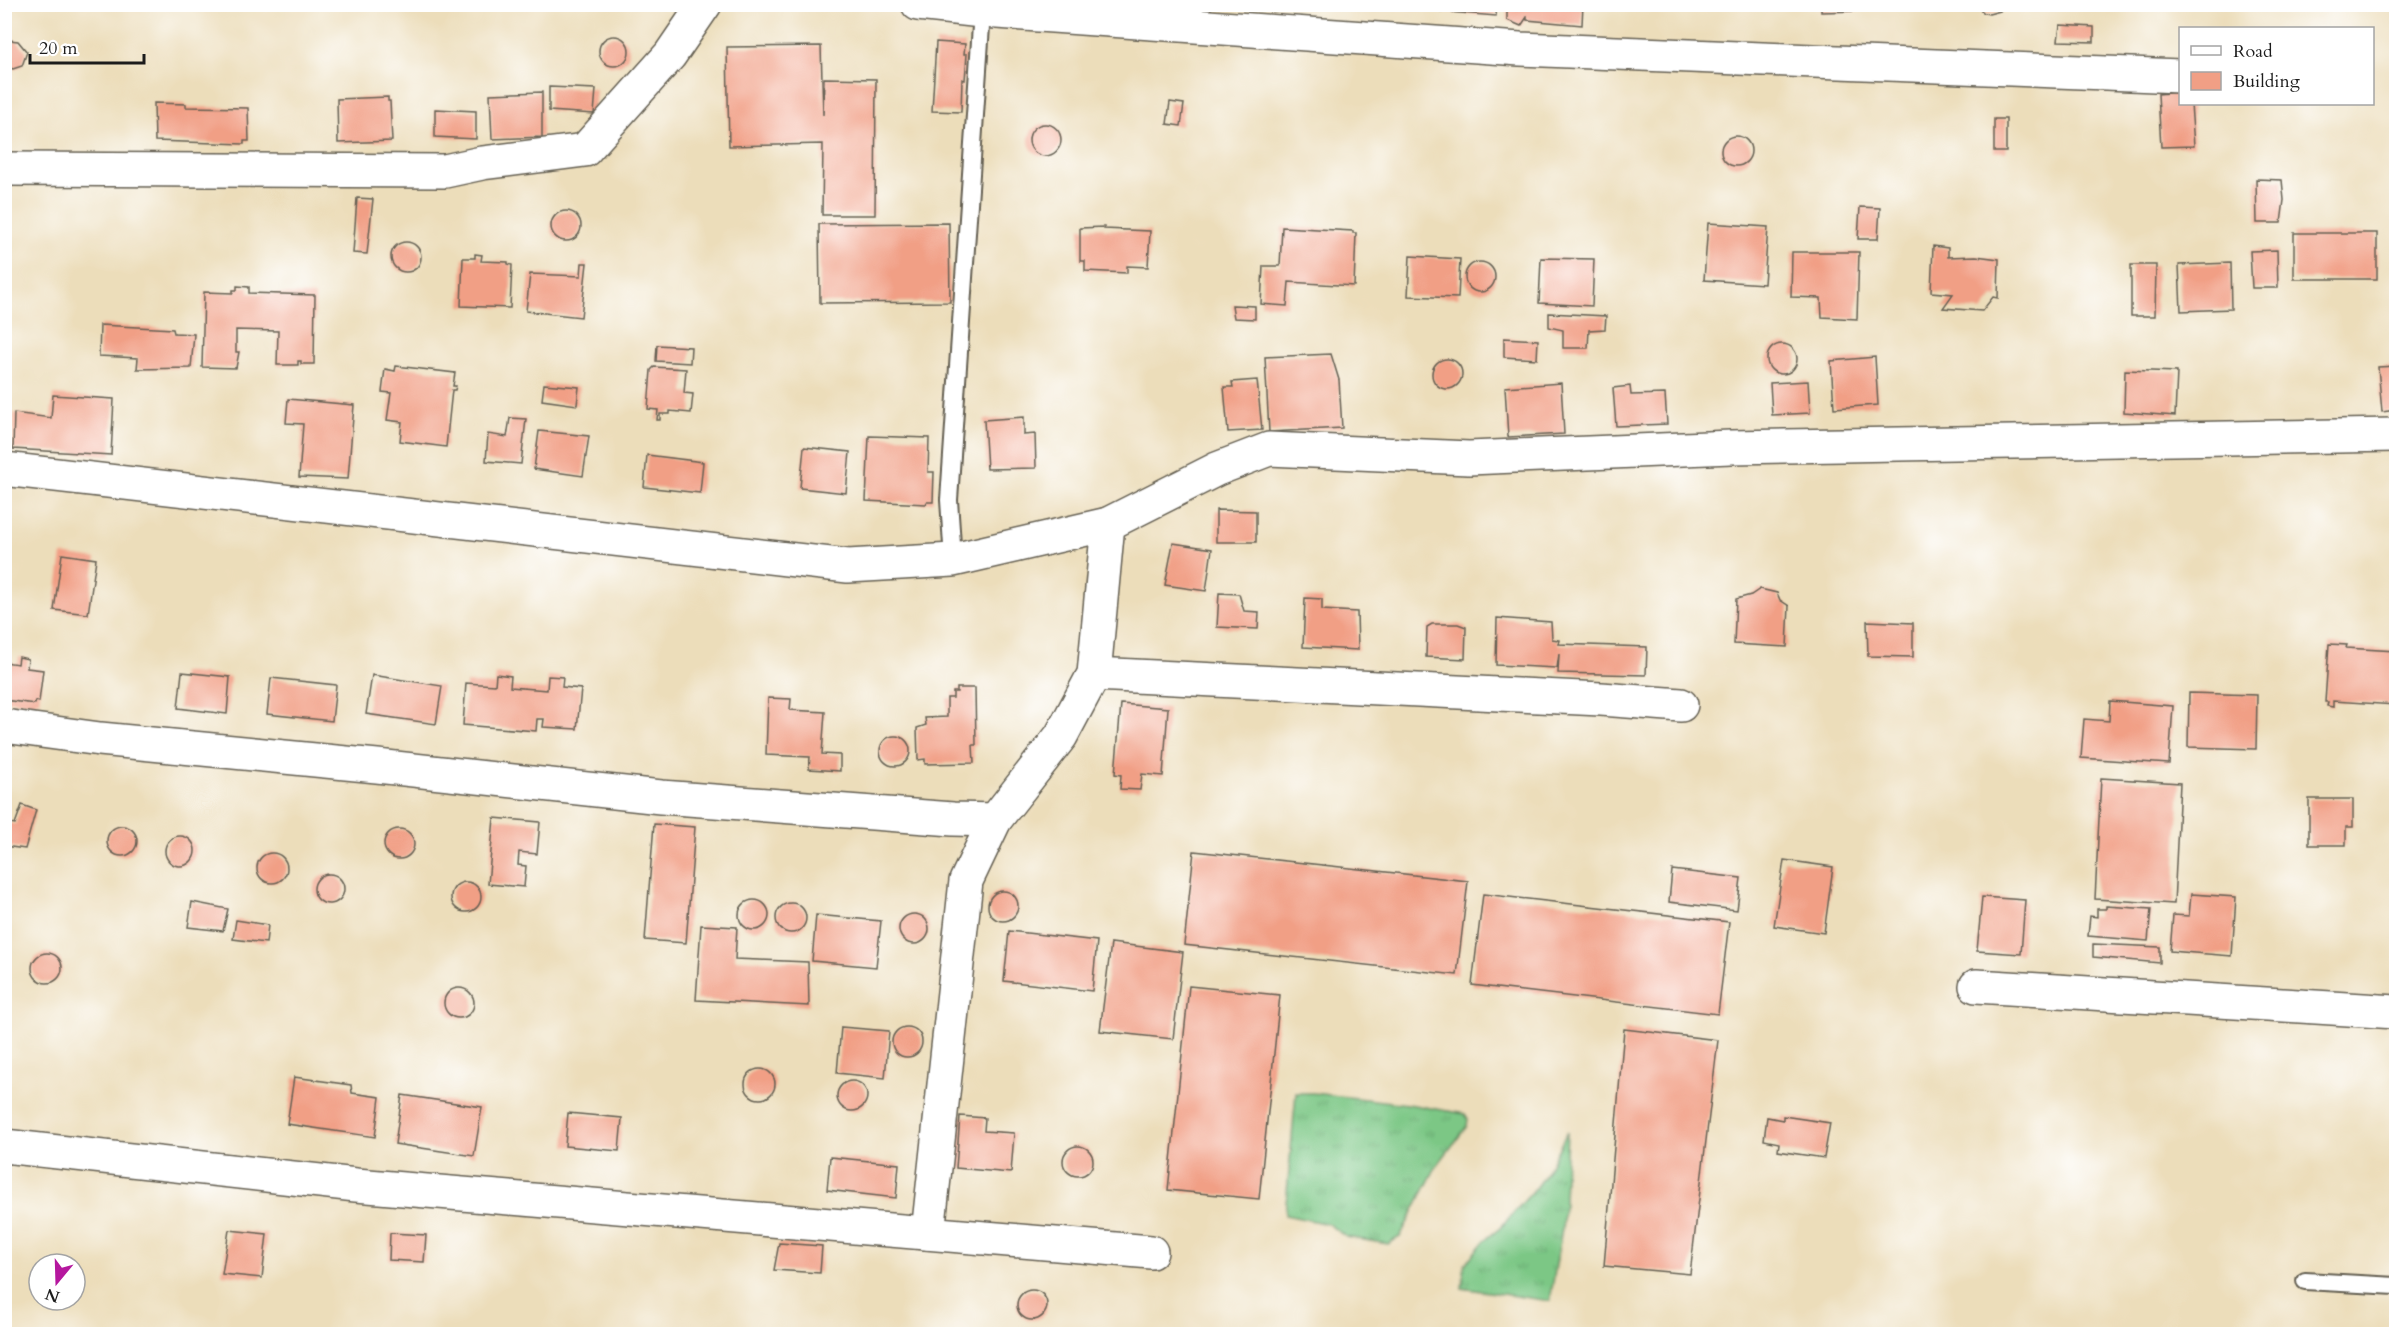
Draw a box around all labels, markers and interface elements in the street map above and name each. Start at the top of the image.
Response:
scale bar [30,27,144,65]
legend [2179,27,2374,105]
text: 20 m [39,36,78,61]
text: Road [2233,39,2273,64]
text: Building [2233,69,2301,94]
north arrow [27,1252,87,1312]
text: N [42,1283,63,1308]

